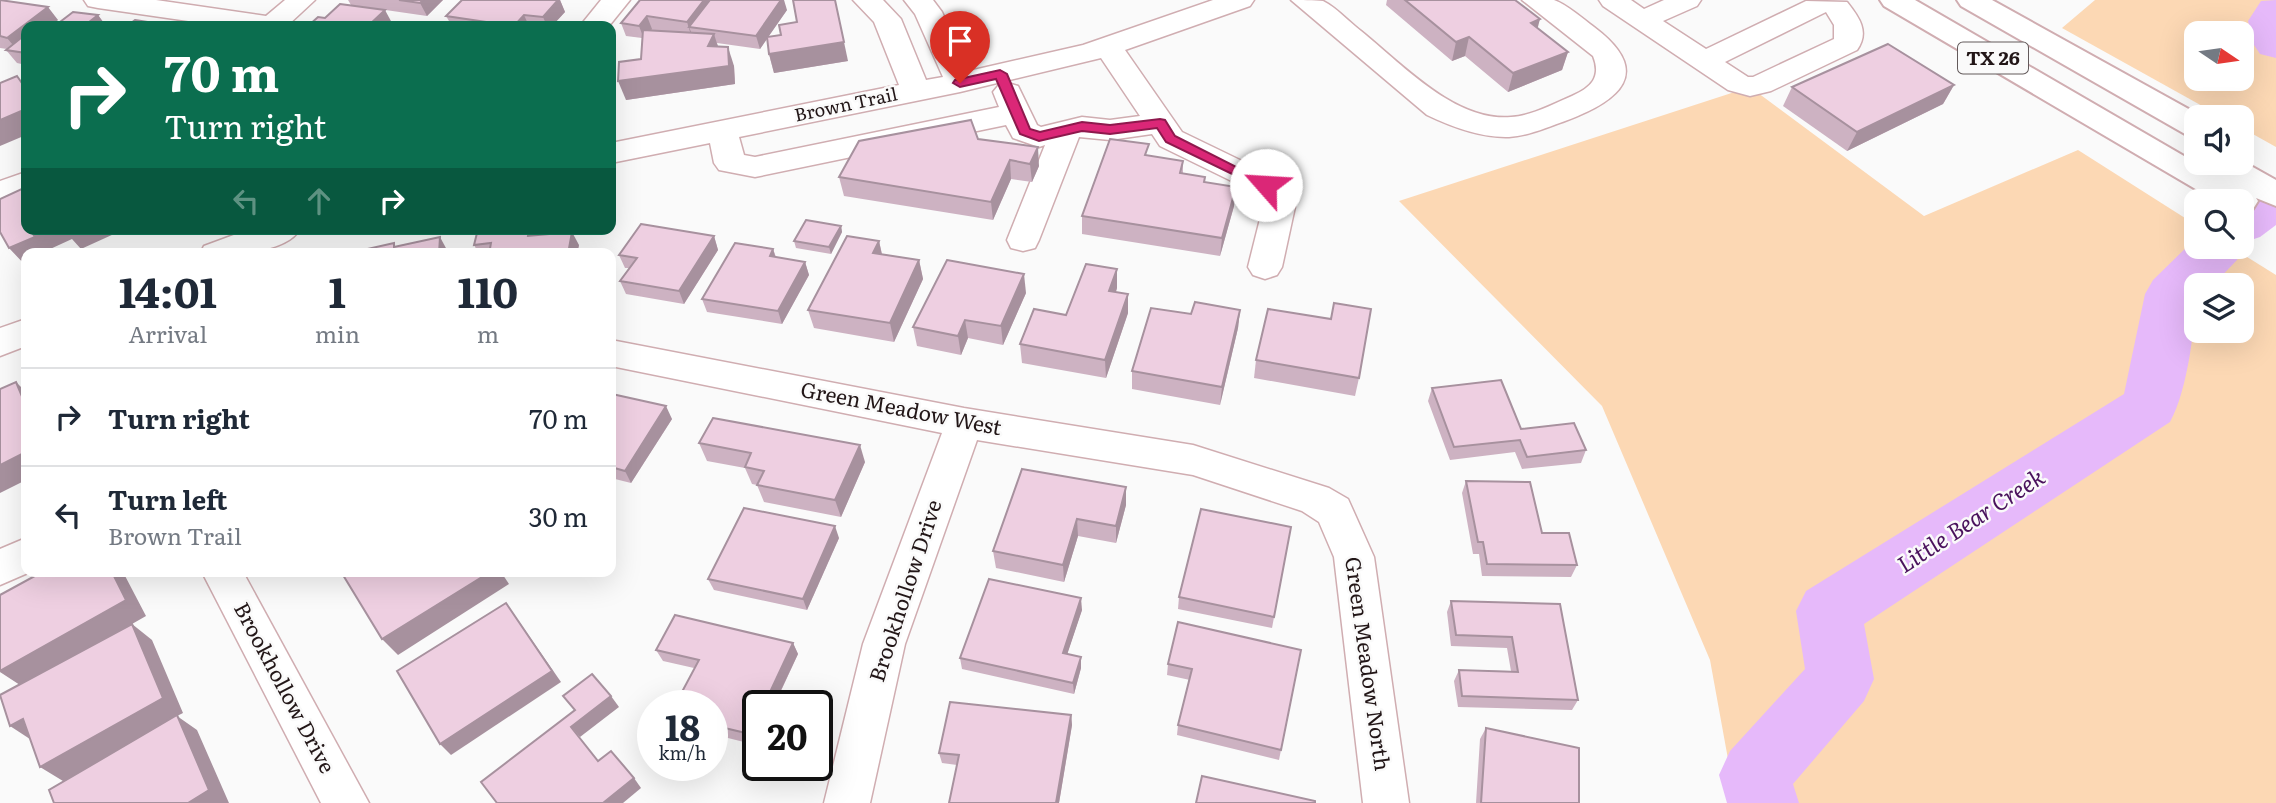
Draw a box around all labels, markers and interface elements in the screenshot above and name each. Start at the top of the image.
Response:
pin [930,11,990,83]
north arrow [2184,21,2254,91]
map controls [2184,21,2254,343]
icon: arrive [941,22,979,60]
text: 70 m [164,34,279,107]
road number: TX 26 [1958,43,2028,74]
icon: right [49,49,140,140]
street label: Brown Trail [792,79,900,128]
text: Turn right [164,101,326,149]
button: sound [2184,105,2254,175]
position arrow [1229,148,1303,222]
icon: left [227,182,265,220]
icon: ahead [300,182,338,220]
icon: right [373,182,411,220]
button: search [2184,189,2254,259]
text: 14:01 [119,259,217,321]
text: 1 [329,259,346,321]
text: 110 [458,259,518,321]
button: layers [2184,273,2254,343]
text: Arrival [129,316,207,350]
text: min [315,316,360,350]
text: m [477,316,499,350]
street label: Green Meadow West [798,372,1005,441]
icon: right [49,398,87,436]
text: Turn right [108,398,250,437]
text: 70 m [529,398,588,437]
water label: Little Bear Creek [1889,459,2051,580]
text: Turn left [108,479,227,518]
street label: Brookhollow Drive [860,495,948,685]
icon: left [49,496,87,534]
text: 30 m [528,496,588,535]
text: Brown Trail [108,518,242,552]
street label: Green Meadow North [1339,555,1400,773]
street label: Brookhollow Drive [228,596,344,778]
speed limit sign: 20 [742,690,833,781]
text: 18 [665,700,700,752]
text: km/h [659,739,706,766]

